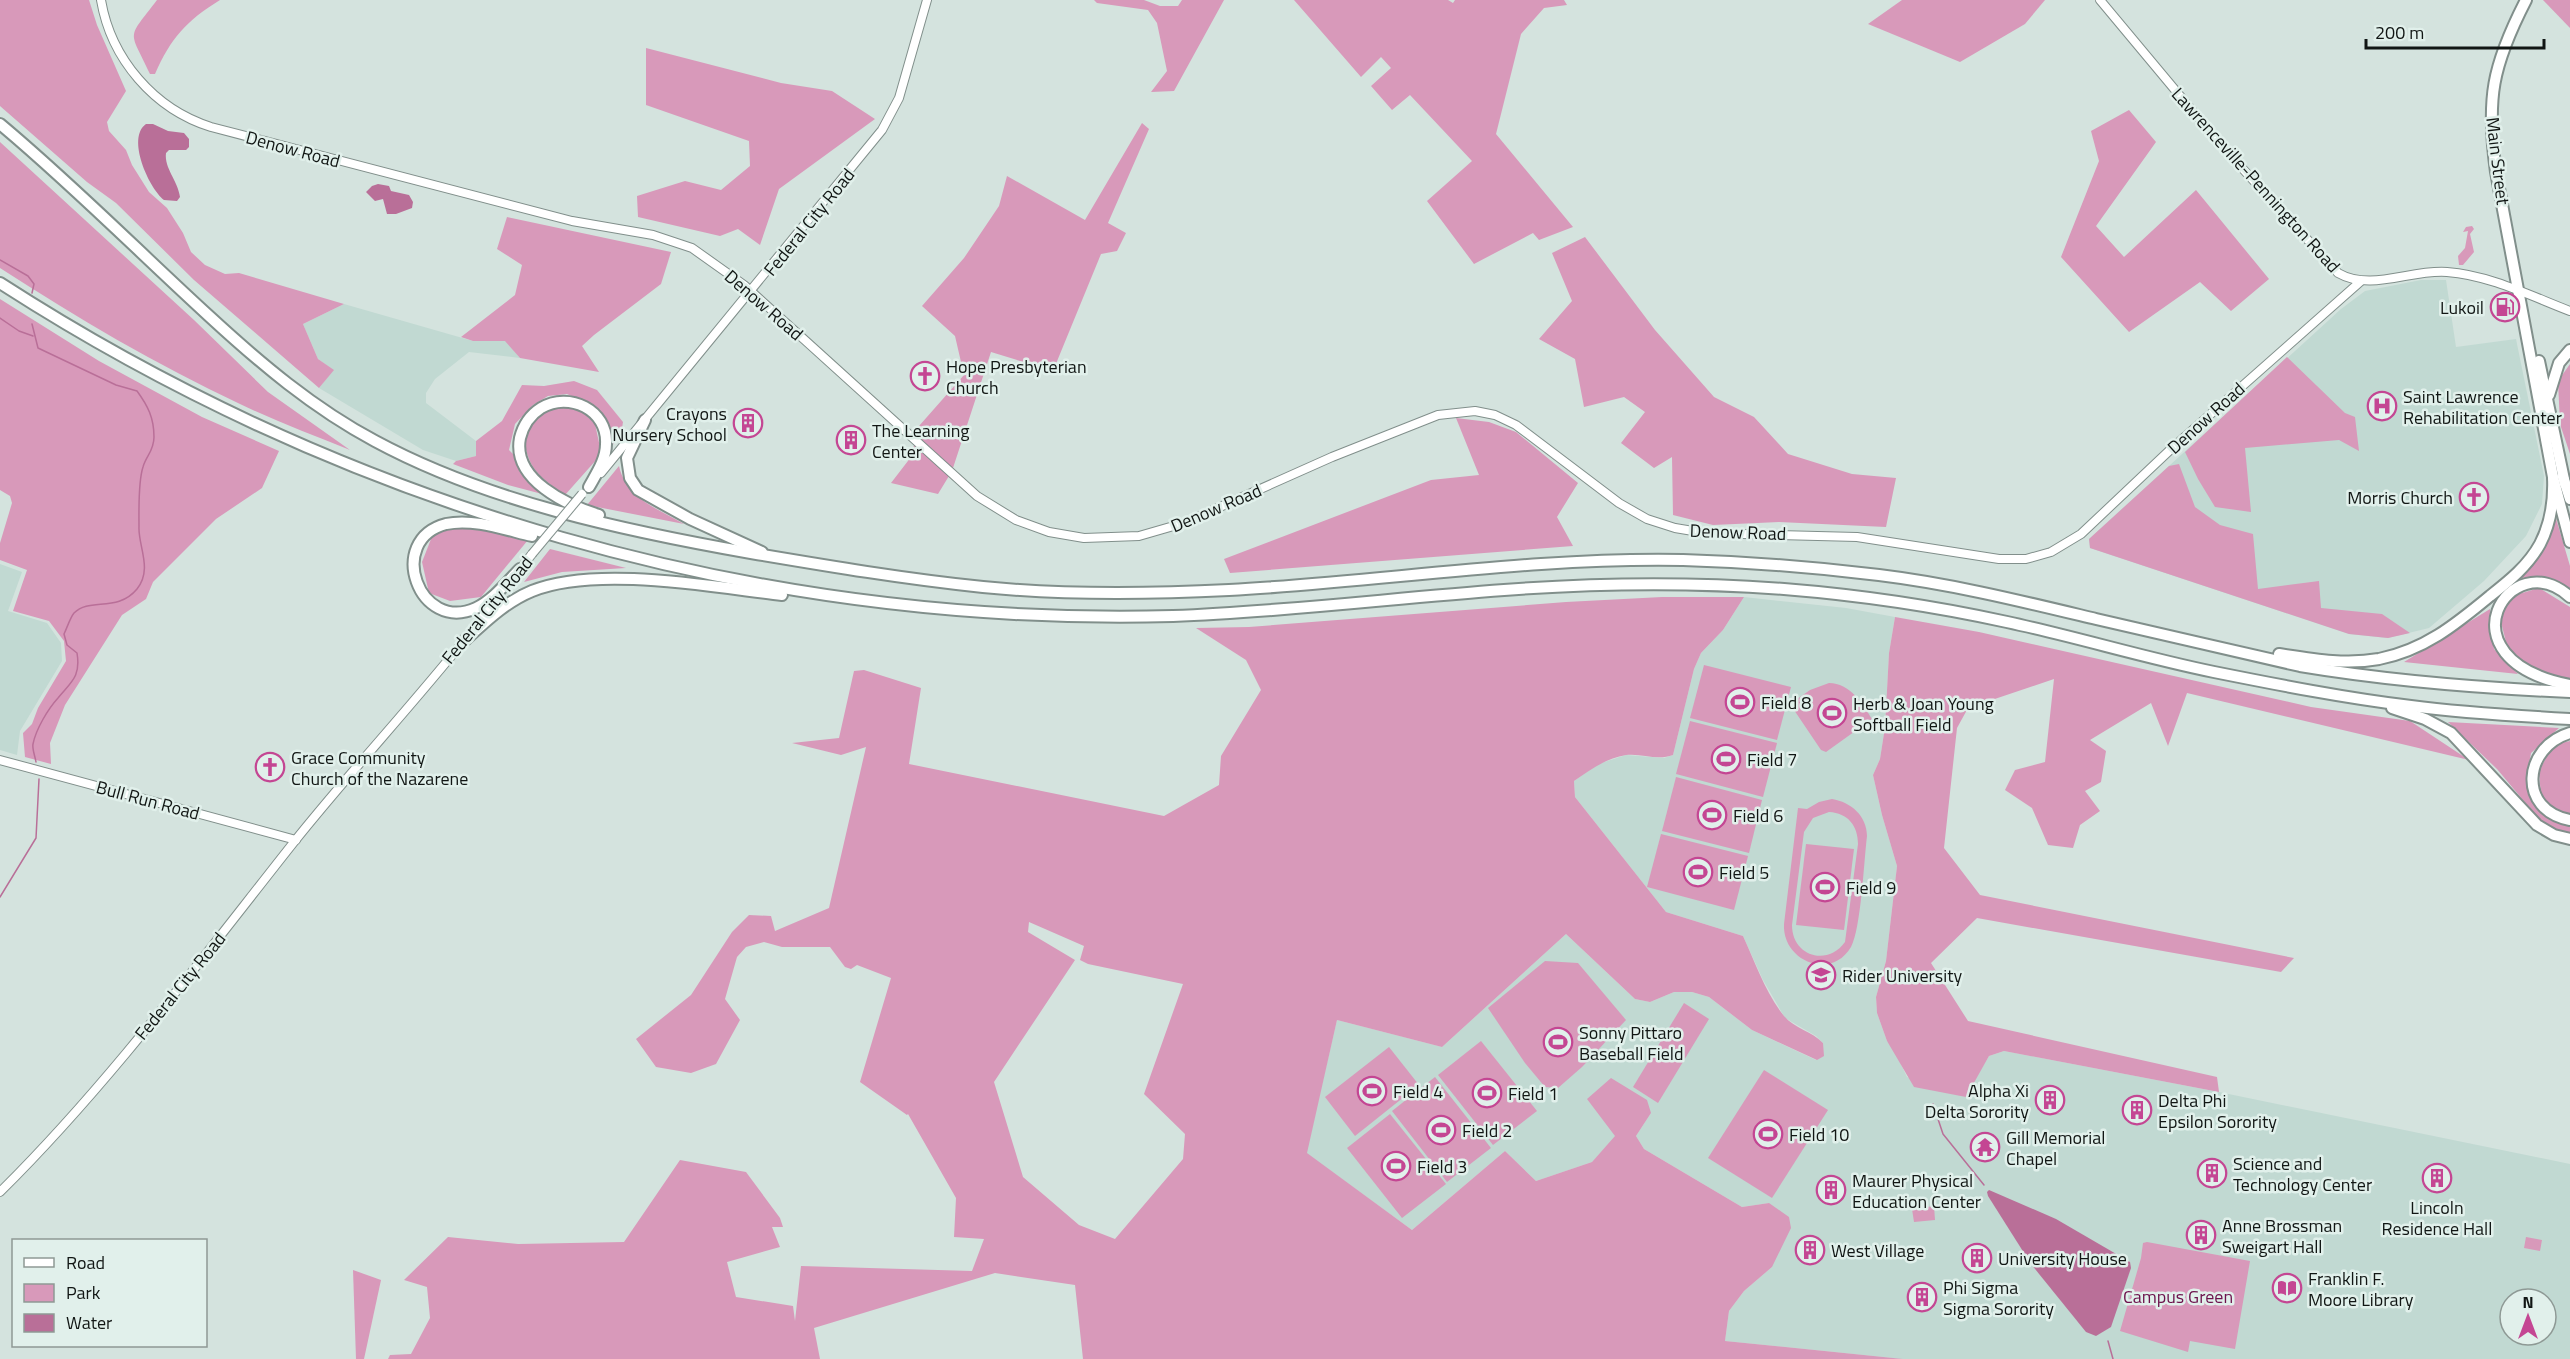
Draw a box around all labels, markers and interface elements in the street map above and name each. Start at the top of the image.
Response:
scale bar [2366,12,2544,50]
text: 200 m [2375,19,2424,46]
street label: Lawrenceville-Pennington Road [2165,81,2347,279]
street label: Main Street [2479,116,2517,207]
street label: Denow Road [243,123,343,175]
street label: Federal City Road [757,162,861,282]
street label: Denow Road [719,263,809,347]
fuel station icon: Lukoil [2489,291,2521,323]
place label: Lukoil [2440,294,2484,321]
place label: Hope Presbyterian Church [946,353,1087,401]
church icon: Hope Presbyterian Church [909,360,941,392]
street label: Denow Road [2161,376,2251,460]
place label: Saint Lawrence Rehabilitation Center [2403,383,2562,431]
hospital icon: Saint Lawrence Rehabilitation Center [2366,390,2398,422]
place label: Crayons Nursery School [612,400,727,448]
building icon: Crayons Nursery School [732,407,764,439]
place label: The Learning Center [872,417,970,465]
building icon: The Learning Center [835,424,867,456]
street label: Denow Road [1166,477,1266,539]
church icon: Morris Church [2458,481,2490,513]
place label: Morris Church [2347,484,2453,511]
street label: Denow Road [1689,517,1787,547]
street label: Federal City Road [435,550,539,670]
sports icon: Field 8 [1724,686,1756,718]
place label: Field 8 [1761,689,1811,716]
place label: Herb & Joan Young Softball Field [1853,690,1994,738]
sports icon: Herb & Joan Young Softball Field [1816,697,1848,729]
sports icon: Field 7 [1710,743,1742,775]
place label: Grace Community Church of the Nazarene [291,744,468,792]
place label: Field 7 [1747,746,1797,773]
church icon: Grace Community Church of the Nazarene [254,751,286,783]
street label: Bull Run Road [93,773,203,827]
sports icon: Field 6 [1696,799,1728,831]
place label: Field 6 [1733,802,1783,829]
sports icon: Field 5 [1682,856,1714,888]
place label: Field 5 [1719,859,1769,886]
sports icon: Field 9 [1809,871,1841,903]
place label: Field 9 [1846,874,1896,901]
street label: Federal City Road [128,926,232,1046]
school or university icon: Rider University [1805,959,1837,991]
place label: Rider University [1842,962,1962,989]
place label: Sonny Pittaro Baseball Field [1579,1019,1684,1067]
sports icon: Sonny Pittaro Baseball Field [1542,1026,1574,1058]
sports icon: Field 4 [1356,1075,1388,1107]
sports icon: Field 1 [1471,1077,1503,1109]
place label: Alpha Xi Delta Sorority [1925,1077,2029,1125]
place label: Field 4 [1393,1078,1443,1105]
place label: Field 1 [1508,1080,1558,1107]
building icon: Alpha Xi Delta Sorority [2034,1084,2066,1116]
place label: Delta Phi Epsilon Sorority [2158,1087,2277,1135]
building icon: Delta Phi Epsilon Sorority [2121,1094,2153,1126]
sports icon: Field 2 [1425,1114,1457,1146]
place label: Field 2 [1462,1117,1512,1144]
sports icon: Field 10 [1752,1118,1784,1150]
place label: Field 10 [1789,1121,1849,1148]
place label: Gill Memorial Chapel [2006,1124,2105,1172]
temple icon: Gill Memorial Chapel [1969,1131,2001,1163]
sports icon: Field 3 [1380,1150,1412,1182]
place label: Science and Technology Center [2233,1150,2372,1198]
place label: Field 3 [1417,1153,1467,1180]
building icon: Science and Technology Center [2196,1157,2228,1189]
building icon: Lincoln Residence Hall [2421,1162,2453,1194]
place label: Maurer Physical Education Center [1852,1167,1981,1215]
building icon: Maurer Physical Education Center [1815,1174,1847,1206]
place label: Lincoln Residence Hall [2382,1194,2492,1242]
place label: Anne Brossman Sweigart Hall [2222,1212,2342,1260]
building icon: Anne Brossman Sweigart Hall [2185,1219,2217,1251]
building icon: West Village [1794,1234,1826,1266]
place label: West Village [1831,1237,1924,1264]
legend [12,1239,207,1347]
building icon: University House [1961,1242,1993,1274]
place label: University House [1998,1245,2127,1272]
text: Road [66,1249,105,1276]
place label: Franklin F. Moore Library [2308,1265,2414,1313]
library icon: Franklin F. Moore Library [2271,1272,2303,1304]
place label: Phi Sigma Sigma Sorority [1943,1274,2054,1322]
text: Park [66,1279,101,1306]
building icon: Phi Sigma Sigma Sorority [1906,1281,1938,1313]
park label: Campus Green [2123,1283,2233,1310]
north arrow [2498,1287,2558,1347]
text: N [2522,1290,2534,1314]
text: Water [66,1309,112,1336]

